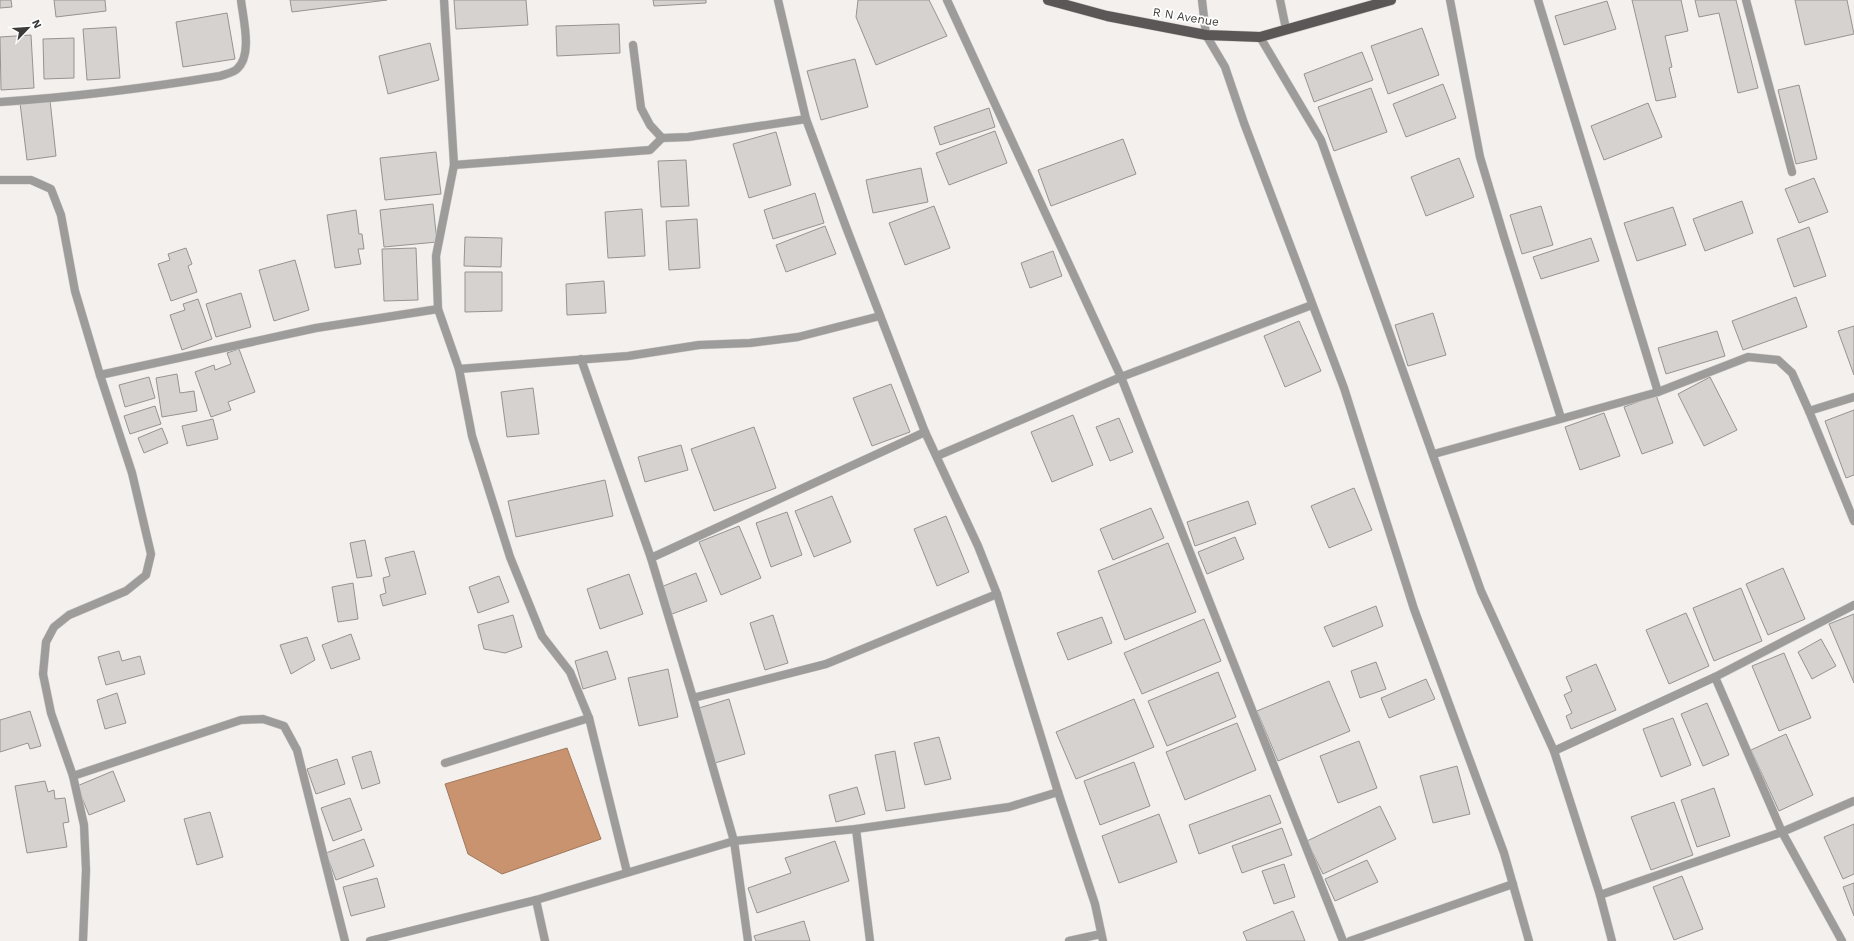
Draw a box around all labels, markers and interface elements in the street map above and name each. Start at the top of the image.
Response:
street label: R N Avenue [1152,5,1220,29]
north arrow [8,8,48,48]
text: N [29,18,44,30]

